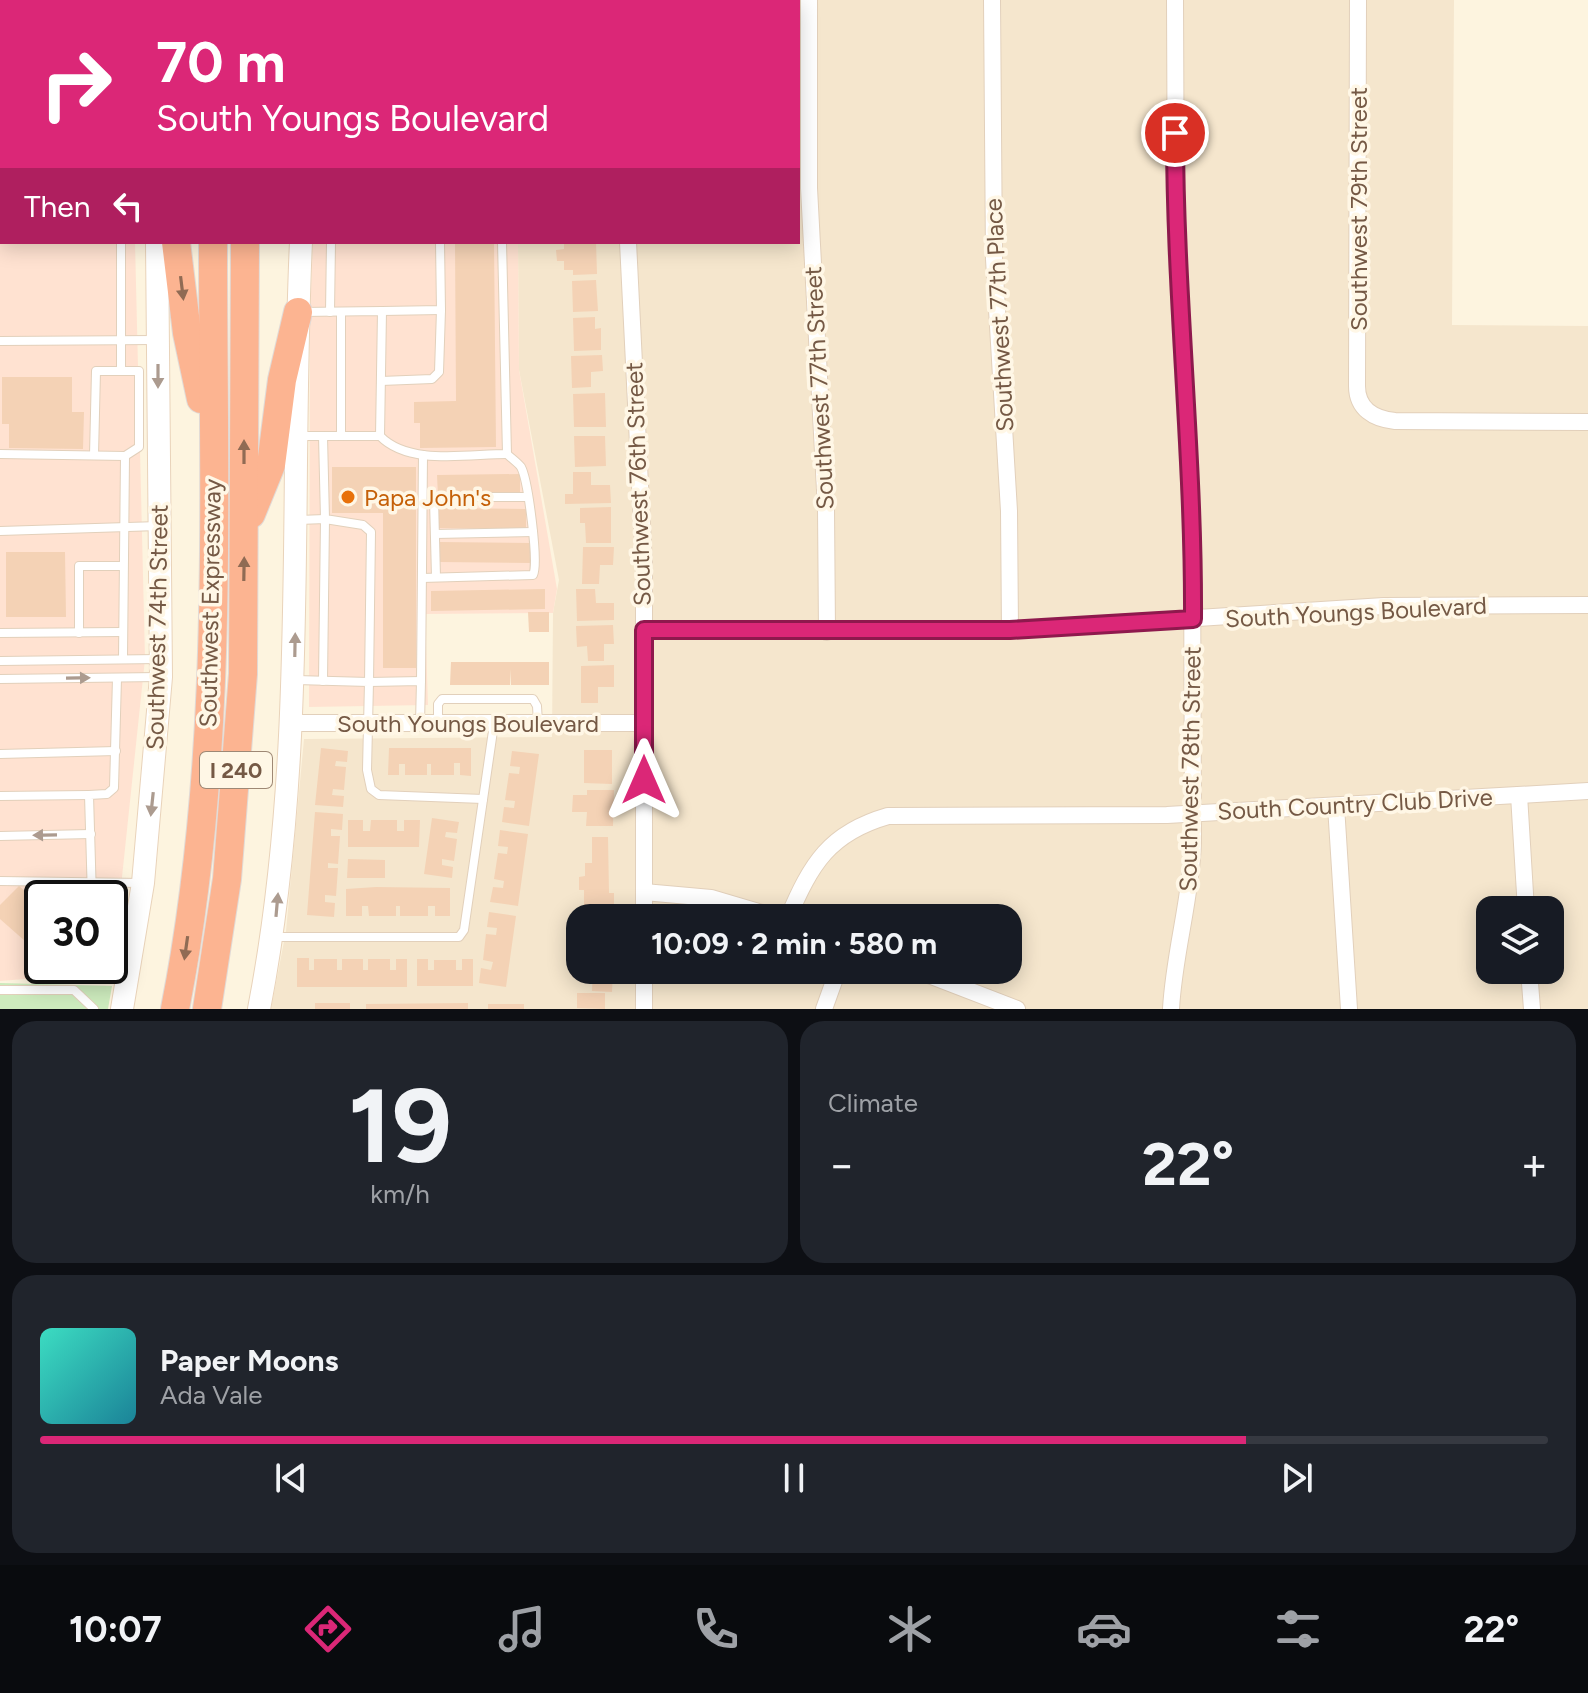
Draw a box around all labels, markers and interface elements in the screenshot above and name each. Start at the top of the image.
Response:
text: 70 m [156,29,286,96]
icon: right [24,32,128,136]
street label: Southwest 79th Street [1344,87,1373,331]
text: South Youngs Boulevard [156,97,549,140]
pin [1141,99,1209,167]
icon: arrive [1153,111,1197,155]
icon: left [106,184,150,228]
text: Then [24,188,90,225]
street label: Southwest 77th Place [978,197,1020,433]
street label: Southwest 77th Street [798,266,840,510]
one-way arrow [175,276,188,301]
street label: Southwest 76th Street [619,361,657,607]
one-way arrow [152,364,164,389]
one-way arrow [238,439,250,464]
street label: Southwest Expressway [193,478,227,728]
place label: Papa John's [364,483,491,512]
marker: Papa John's [339,488,357,506]
street label: Southwest 74th Street [140,504,174,750]
one-way arrow [238,556,250,581]
street label: South Youngs Boulevard [1224,591,1488,633]
one-way arrow [289,632,301,657]
street label: Southwest 78th Street [1173,646,1207,892]
one-way arrow [66,672,91,684]
street label: South Youngs Boulevard [337,709,599,738]
position arrow [602,738,686,822]
road number: I 240 [200,752,272,788]
street label: South Country Club Drive [1217,782,1493,826]
one-way arrow [145,792,158,817]
one-way arrow [32,828,57,841]
speed limit sign: 30 [24,880,128,984]
one-way arrow [271,892,284,917]
map controls [1476,896,1564,984]
button: layers [1476,896,1564,984]
text: 10:09 · 2 min · 580 m [651,925,937,962]
one-way arrow [179,936,192,961]
text: 19 [348,1063,452,1188]
text: Climate [828,1087,918,1119]
text: 22° [1142,1128,1234,1200]
text: − [828,1138,855,1191]
text: + [1521,1138,1548,1191]
text: km/h [370,1178,430,1210]
text: Paper Moons [160,1342,339,1379]
text: Ada Vale [160,1379,263,1411]
icon: previous [269,1456,313,1500]
icon: pause [772,1456,816,1500]
icon: next [1275,1456,1319,1500]
icon: directions [300,1601,356,1657]
icon: music [494,1601,550,1657]
icon: phone [688,1601,744,1657]
icon: climate [882,1601,938,1657]
icon: car [1076,1601,1132,1657]
icon: filters [1270,1601,1326,1657]
text: 10:07 [69,1608,162,1651]
text: 22° [1464,1608,1519,1651]

